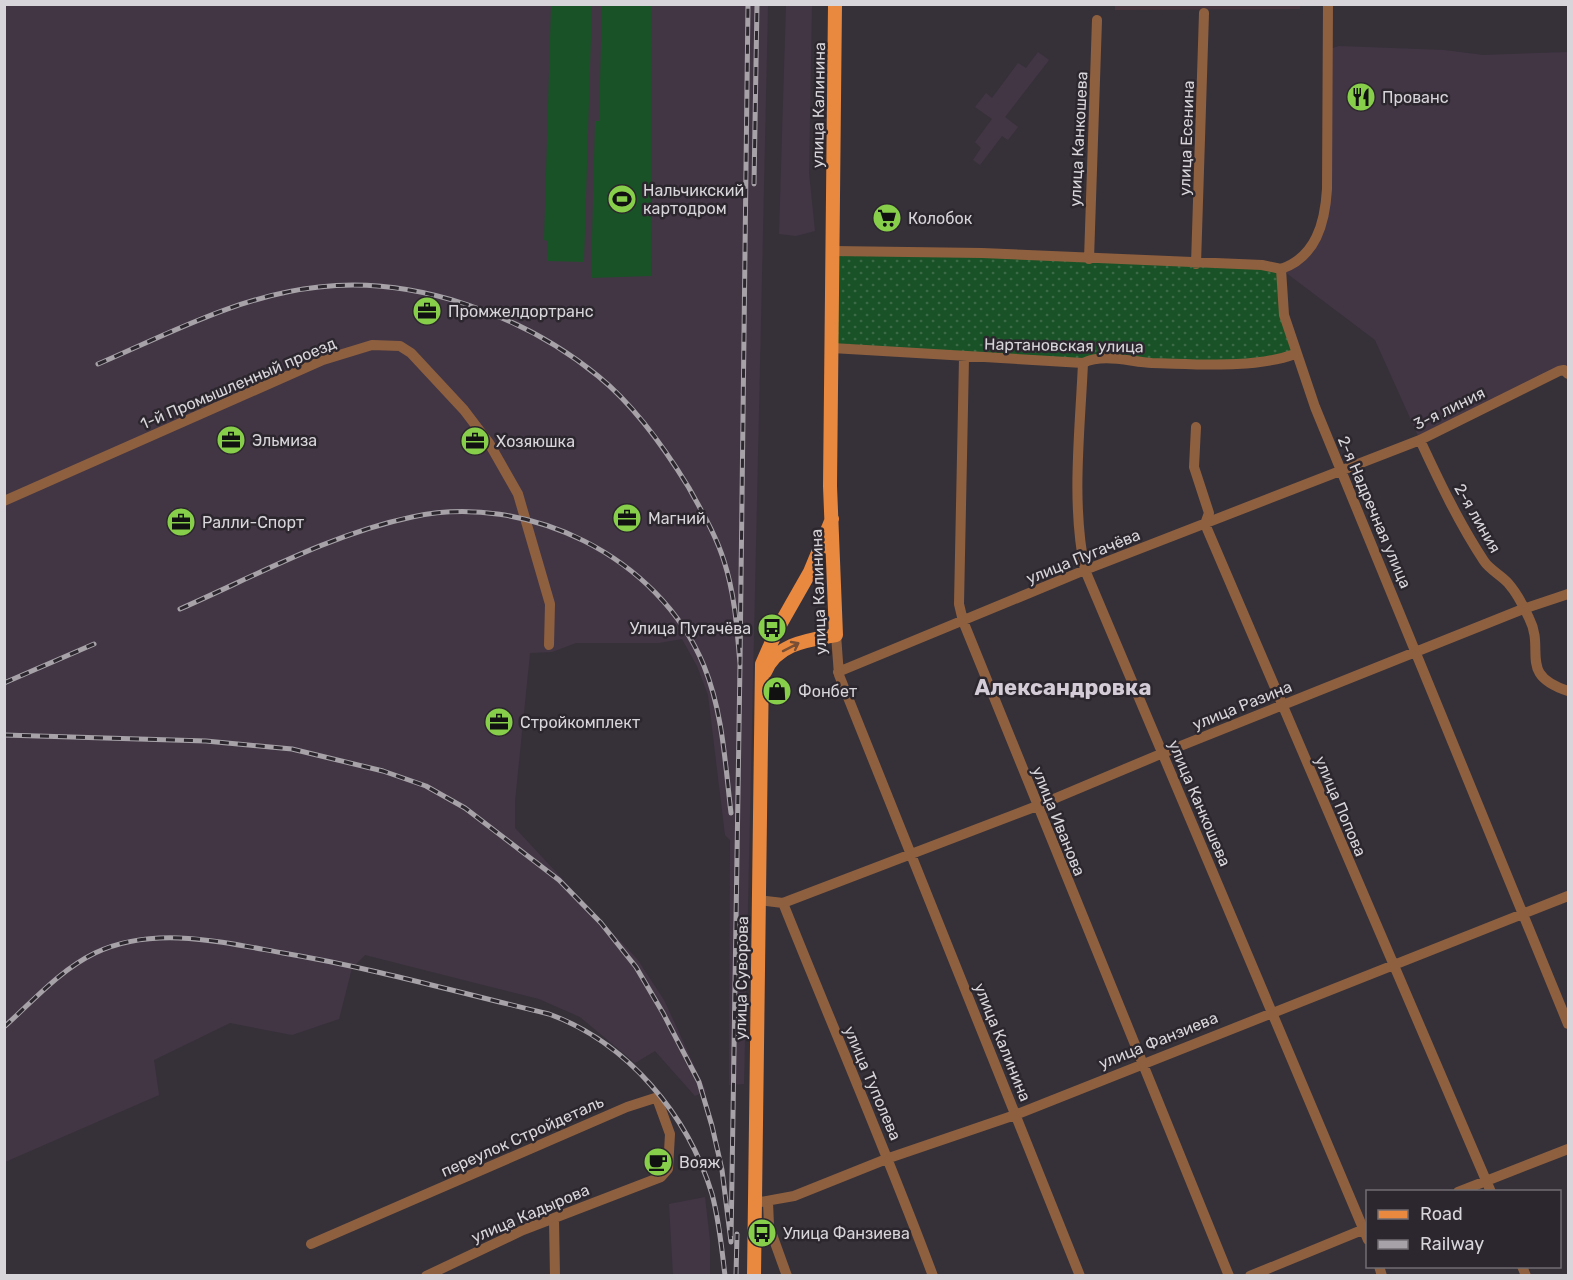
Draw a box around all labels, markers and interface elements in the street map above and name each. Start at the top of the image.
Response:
street label: улица Калинина [808,42,829,168]
street label: улица Канкошева [1065,71,1092,207]
street label: улица Есенина [1175,80,1198,196]
restaurant icon: Прованс [1345,81,1377,113]
place label: Прованс [1382,88,1449,107]
place label: Нальчикский картодром [643,181,744,218]
sports icon: Нальчикский картодром [606,183,638,215]
supermarket icon: Колобок [871,202,903,234]
place label: Колобок [908,209,973,228]
office icon: Промжелдортранс [411,295,443,327]
place label: Промжелдортранс [448,302,594,321]
street label: 1-й Промышленный проезд [137,333,339,433]
street label: Нартановская улица [984,335,1144,356]
street label: 3-я линия [1410,383,1488,434]
office icon: Эльмиза [215,424,247,456]
office icon: Хозяюшка [459,425,491,457]
place label: Эльмиза [252,431,317,450]
place label: Хозяюшка [496,432,575,451]
street label: 2-я Надречная улица [1334,433,1415,591]
street label: 2-я линия [1450,480,1505,556]
office icon: Магний [611,502,643,534]
office icon: Ралли-Спорт [165,506,197,538]
place label: Магний [648,509,706,528]
place label: Ралли-Спорт [202,513,304,532]
street label: улица Пугачёва [1023,525,1143,588]
street label: улица Калинина [807,529,830,655]
bus stop icon: Улица Пугачёва [756,612,788,644]
place label: Улица Пугачёва [630,619,751,638]
one-way arrow [782,640,800,652]
district label: Александровка [975,674,1151,701]
shop icon: Фонбет [761,675,793,707]
street label: улица Разина [1190,677,1295,734]
place label: Фонбет [798,682,857,701]
office icon: Стройкомплект [483,706,515,738]
place label: Стройкомплект [520,713,640,732]
street label: улица Канкошева [1164,737,1235,869]
street label: улица Попова [1311,753,1370,859]
street label: улица Иванова [1028,764,1089,879]
street label: улица Суворова [731,916,752,1040]
street label: улица Калинина [970,980,1035,1104]
street label: улица Фанзиева [1096,1008,1221,1073]
street label: улица Туполева [840,1023,905,1143]
street label: переулок Стройдеталь [438,1092,606,1181]
cafe icon: Вояж [642,1146,674,1178]
place label: Вояж [679,1153,721,1172]
street label: улица Кадырова [468,1180,592,1247]
legend [1366,1190,1561,1268]
text: Road [1420,1203,1463,1225]
bus stop icon: Улица Фанзиева [746,1217,778,1249]
place label: Улица Фанзиева [783,1224,910,1243]
text: Railway [1420,1233,1484,1255]

